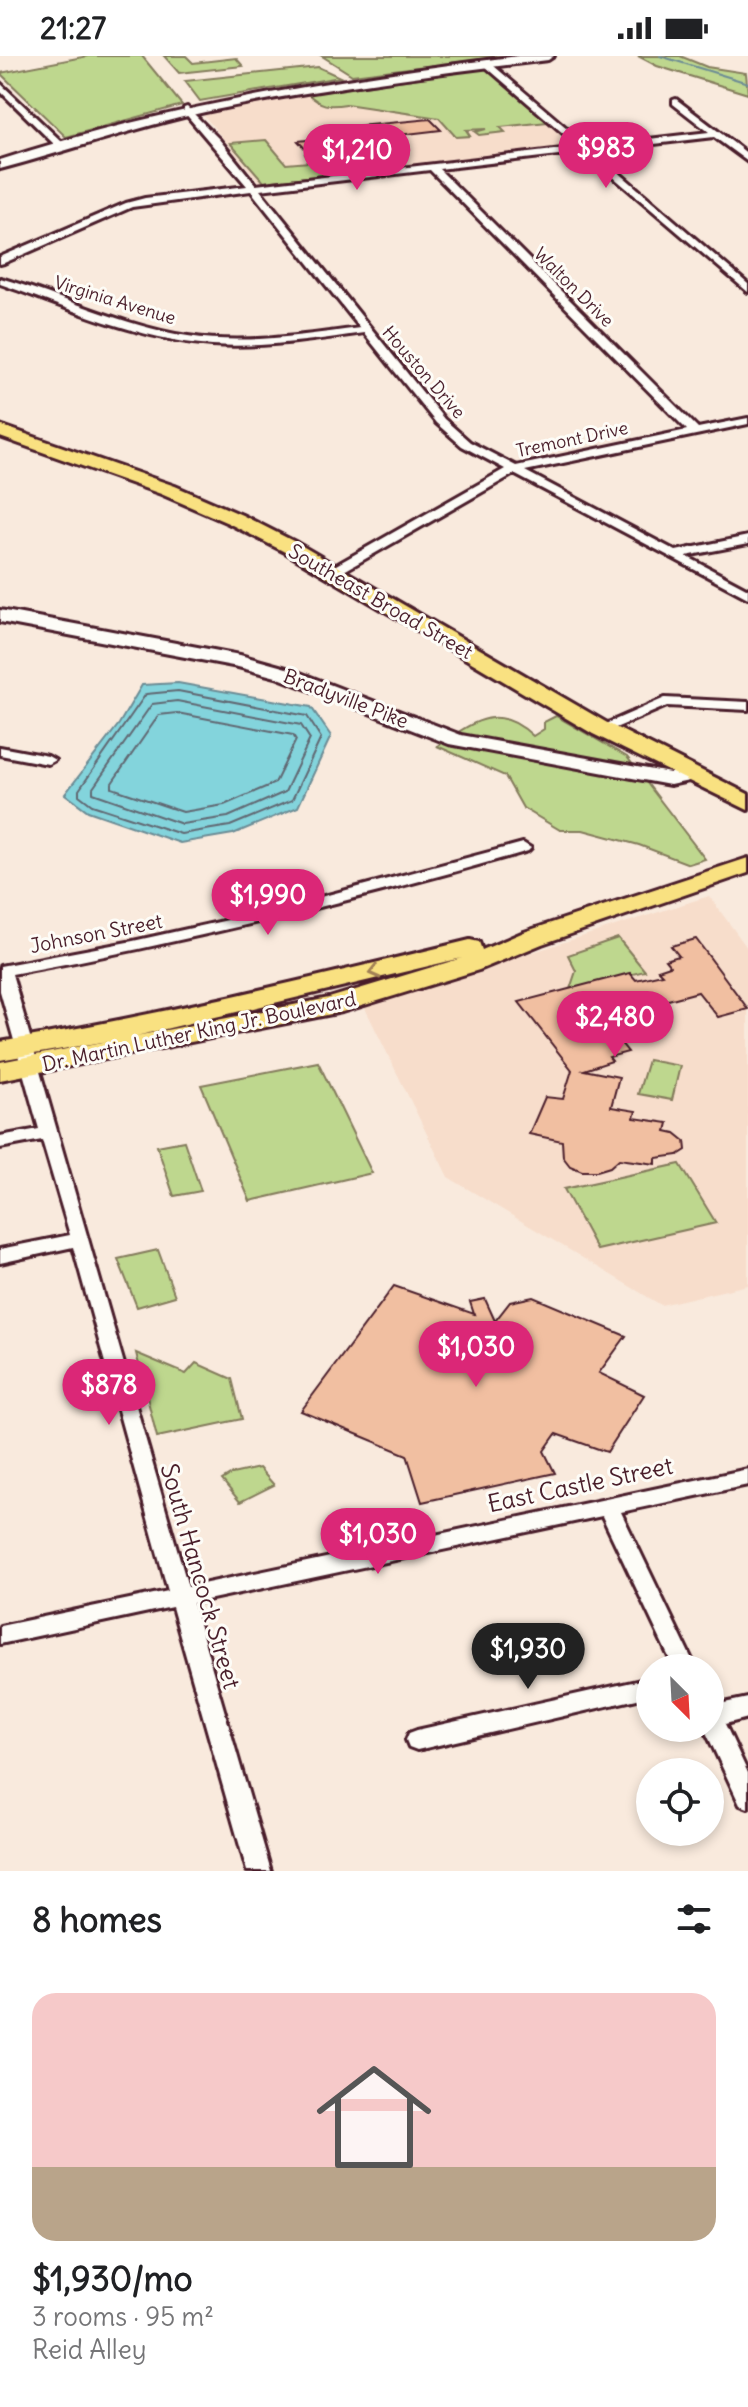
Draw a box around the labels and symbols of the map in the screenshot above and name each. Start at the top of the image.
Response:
pin: $983 [559,122,653,190]
pin: $1,210 [292,124,422,192]
street label: Walton Drive [529,242,619,332]
street label: Virginia Avenue [51,271,179,329]
street label: Houston Drive [378,321,470,423]
street label: Tremont Drive [514,416,630,462]
street label: Southeast Broad Street [284,538,478,664]
street label: Bradyville Pike [280,663,412,733]
pin: $1,990 [203,869,333,937]
street label: Johnson Street [28,908,165,958]
one-way arrow [368,962,382,979]
street label: Dr. Martin Luther King Jr. Boulevard [40,985,358,1077]
pin: $2,480 [550,991,680,1059]
pin: $1,030 [411,1321,541,1389]
pin: $878 [62,1359,156,1427]
street label: East Castle Street [485,1450,675,1518]
street label: South Hancock Street [154,1460,248,1692]
pin: $1,030 [313,1508,443,1576]
pin: $1,930 [463,1623,593,1691]
north arrow [636,1654,724,1742]

